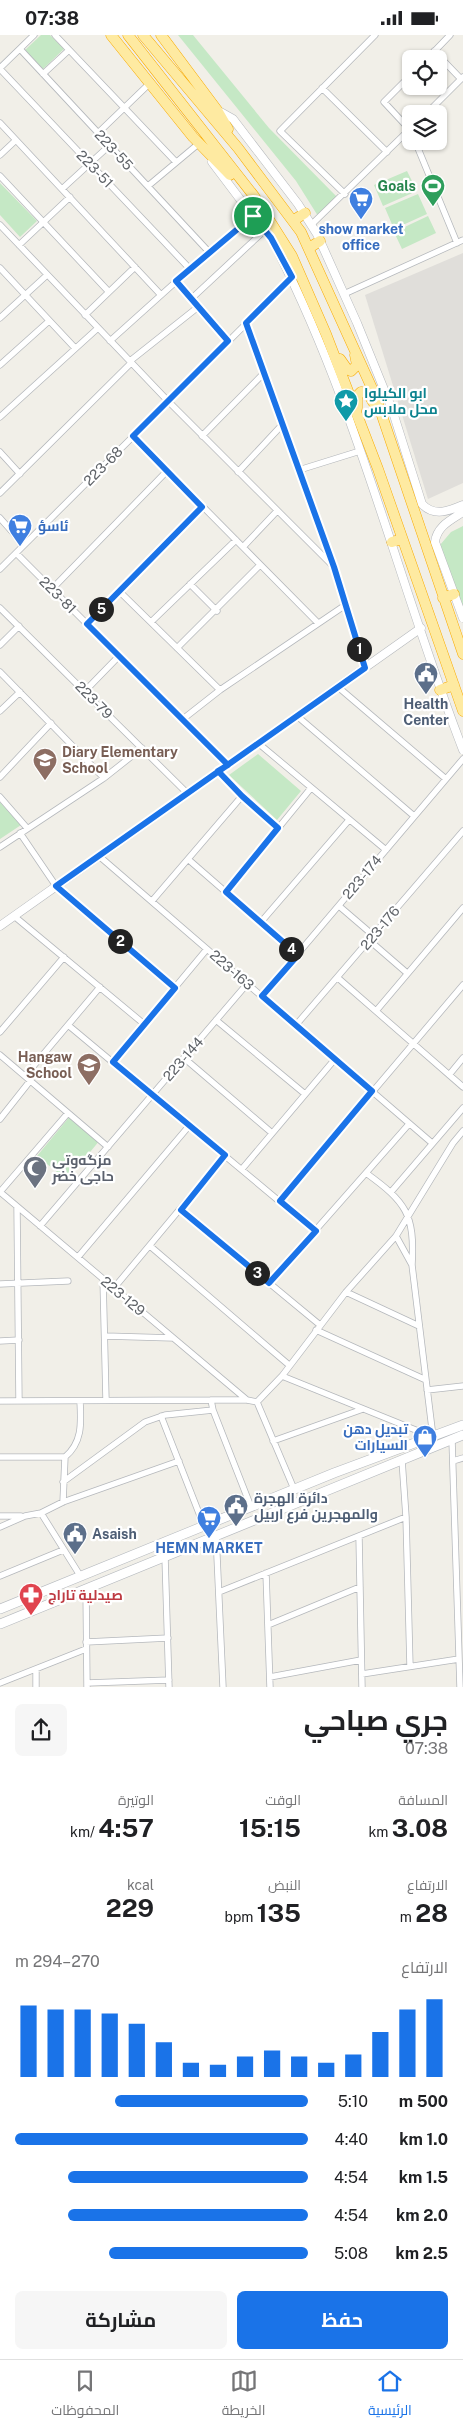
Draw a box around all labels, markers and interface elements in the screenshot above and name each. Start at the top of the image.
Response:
text: 07:38 [25,7,79,29]
map controls [402,50,447,150]
button: locate [402,50,447,95]
button: layers [402,105,447,150]
street label: 223-55 [92,127,136,173]
street label: 223-51 [73,147,117,191]
sports icon: Goals [420,173,446,207]
place label: Goals [378,178,416,194]
supermarket icon: show market office [348,186,374,220]
pin [232,195,274,237]
icon: arrive [239,202,267,230]
place label: show market office [318,221,404,253]
place label: ابو الكيلوا محل ملابس [364,385,438,418]
place icon: ابو الكيلوا محل ملابس [333,388,359,422]
street label: 223-68 [80,443,126,489]
supermarket icon: ئاسؤ [7,513,33,547]
place label: ئاسؤ [38,518,69,535]
street label: 223-81 [36,573,80,617]
pin: 5 [88,597,114,621]
text: 5 [97,601,106,617]
pin: 1 [346,637,372,661]
text: 1 [357,641,363,657]
public building icon: Health Center [413,661,439,695]
street label: 223-79 [72,678,116,722]
place label: Health Center [403,696,449,728]
place label: Diary Elementary School [62,744,178,776]
school or university icon: Diary Elementary School [32,747,58,781]
street label: 223-174 [339,852,385,902]
street label: 223-176 [357,903,403,953]
pin: 2 [108,929,132,953]
text: 2 [116,933,125,949]
pin: 4 [278,937,304,961]
text: 4 [287,941,296,957]
street label: 223-163 [207,947,257,993]
street label: 223-144 [160,1034,207,1084]
place label: Hangaw School [18,1049,72,1081]
school or university icon: Hangaw School [76,1052,102,1086]
place label: مزگه‌وتی حاجی خضر [51,1152,114,1185]
mosque icon: مزگه‌وتی حاجی خضر [22,1155,48,1189]
pin: 3 [244,1261,270,1285]
text: 3 [253,1265,262,1281]
street label: 223-129 [98,1273,148,1319]
place label: تبديل دهن السيارات [343,1421,409,1453]
shop icon: تبديل دهن السيارات [412,1424,438,1458]
place label: دائرة الهجرة والمهجرين فرع اربيل [254,1490,378,1524]
public building icon: دائرة الهجرة والمهجرين فرع اربيل [223,1493,249,1527]
supermarket icon: HEMN MARKET [196,1505,222,1539]
public building icon: Asaish [62,1521,88,1555]
place label: Asaish [92,1526,137,1542]
place label: HEMN MARKET [155,1540,263,1556]
pharmacy icon: صيدلية تاراج [18,1582,44,1616]
place label: صيدلية تاراج [48,1587,123,1605]
text: جري صباحي [304,1703,448,1736]
button: share [15,1704,67,1756]
text: 07:38 [405,1739,448,1758]
text: الوتيرة [118,1792,154,1808]
text: الوقت [265,1792,301,1808]
text: المسافة [398,1792,448,1808]
text: 4:57 [98,1813,154,1843]
text: 15:15 [239,1813,301,1843]
text: 3.08 [392,1813,448,1843]
text: /km [70,1824,98,1840]
text: km [368,1824,392,1840]
text: kcal [127,1877,154,1893]
text: النبض [268,1877,301,1893]
text: الارتفاع [407,1877,448,1893]
text: 229 [106,1893,154,1923]
text: 135 [257,1898,301,1928]
text: 28 [415,1898,448,1928]
text: bpm [225,1909,257,1925]
text: m [400,1909,415,1925]
text: 270–294 m [15,1952,100,1971]
text: الارتفاع [401,1958,448,1977]
text: 5:10 [338,2092,368,2111]
text: 500 m [399,2092,448,2111]
text: 4:40 [335,2130,368,2149]
text: 1.0 km [399,2130,448,2149]
text: 4:54 [334,2168,368,2187]
text: 1.5 km [399,2168,448,2187]
text: 4:54 [334,2206,368,2225]
text: 2.0 km [396,2206,448,2225]
text: 5:08 [334,2244,368,2263]
text: 2.5 km [396,2244,448,2263]
button: مشاركة [15,2291,227,2349]
button: حفظ [237,2291,448,2349]
tab: المحفوظات [51,2367,119,2423]
tab: الخريطة [222,2367,265,2423]
tab: الرئيسية [368,2367,412,2423]

